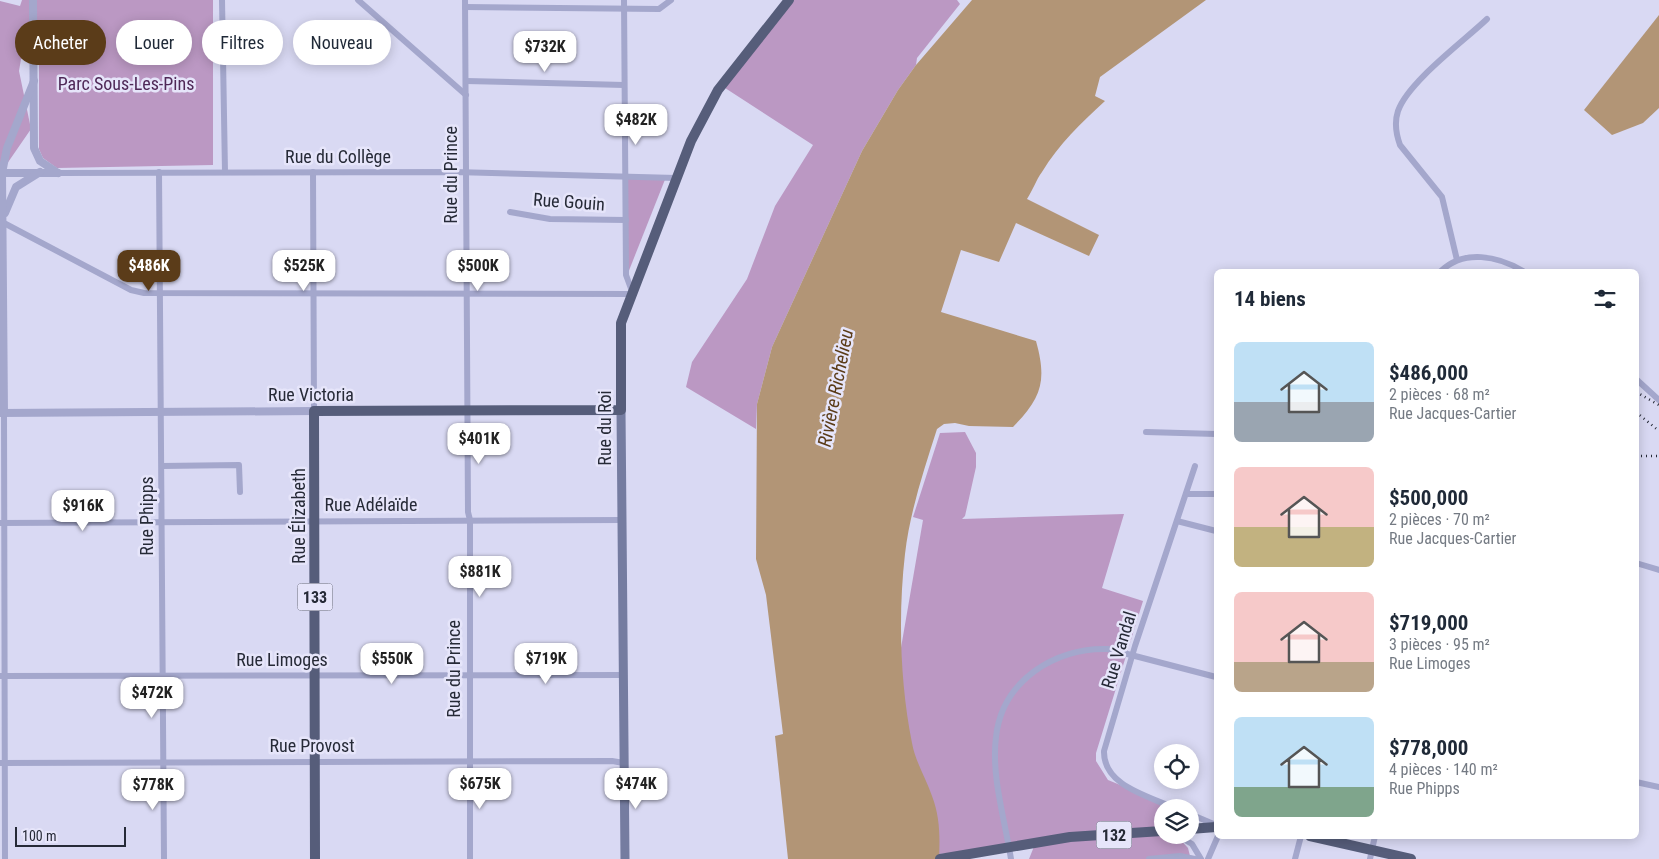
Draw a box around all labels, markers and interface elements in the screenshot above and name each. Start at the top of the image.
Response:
chip: Acheter [15,20,106,65]
chip: Louer [116,20,192,65]
chip: Filtres [202,20,283,65]
chip: Nouveau [293,20,391,65]
pin: $732K [510,30,580,73]
text: $732K [524,37,566,56]
park label: Parc Sous-Les-Pins [58,73,194,94]
pin: $482K [601,104,671,146]
text: $482K [615,110,657,129]
street label: Rue du Prince [440,126,461,224]
street label: Rue du Collège [285,146,391,167]
street label: Rue Gouin [532,189,606,214]
pin: $486K [114,250,184,292]
pin: $525K [269,250,339,292]
pin: $500K [443,250,513,292]
text: $486K [128,256,170,275]
text: $525K [283,256,325,275]
text: $500K [457,256,499,275]
icon: filters [1591,285,1619,313]
text: 14 biens [1234,287,1306,311]
water label: Rivière Richelieu [813,327,858,449]
text: $486,000 [1389,361,1468,385]
icon: home [1274,362,1334,422]
street label: Rue Victoria [268,384,354,405]
text: 2 pièces · 68 m² [1389,385,1490,404]
street label: Rue du Roi [594,390,615,466]
text: Rue Jacques-Cartier [1389,404,1516,423]
pin: $401K [444,422,514,465]
text: $401K [458,429,500,448]
street label: Rue Élizabeth [288,468,309,564]
street label: Rue Phipps [136,476,157,556]
text: $500,000 [1389,486,1468,510]
icon: home [1274,487,1334,547]
pin: $916K [48,490,118,532]
street label: Rue Adélaïde [325,494,417,515]
text: $916K [62,496,104,515]
text: 2 pièces · 70 m² [1389,510,1490,529]
text: Rue Jacques-Cartier [1389,529,1516,548]
pin: $881K [445,556,515,598]
text: $881K [459,562,501,581]
road number: 133 [298,584,332,610]
street label: Rue Vandal [1097,609,1140,691]
text: $719,000 [1389,611,1468,635]
icon: home [1274,612,1334,672]
street label: Rue du Prince [443,620,464,718]
text: 3 pièces · 95 m² [1389,635,1490,654]
pin: $550K [357,642,427,685]
pin: $719K [511,642,581,685]
street label: Rue Limoges [236,649,328,670]
text: $550K [371,649,413,668]
text: $719K [525,649,567,668]
text: Rue Limoges [1389,654,1470,673]
pin: $472K [117,676,187,719]
text: $472K [131,683,173,702]
street label: Rue Provost [269,735,355,756]
text: $778,000 [1389,736,1468,760]
icon: home [1274,737,1334,797]
map controls [1154,744,1199,844]
button: locate [1154,744,1199,789]
text: 4 pièces · 140 m² [1389,760,1498,779]
pin: $778K [118,768,188,811]
pin: $675K [445,768,515,810]
pin: $474K [601,768,671,810]
text: $675K [459,774,501,793]
text: $474K [615,774,657,793]
text: $778K [132,775,174,794]
text: Rue Phipps [1389,779,1460,798]
button: layers [1154,799,1199,844]
road number: 132 [1096,822,1132,848]
scale bar [15,824,126,847]
text: 100 m [22,828,57,844]

